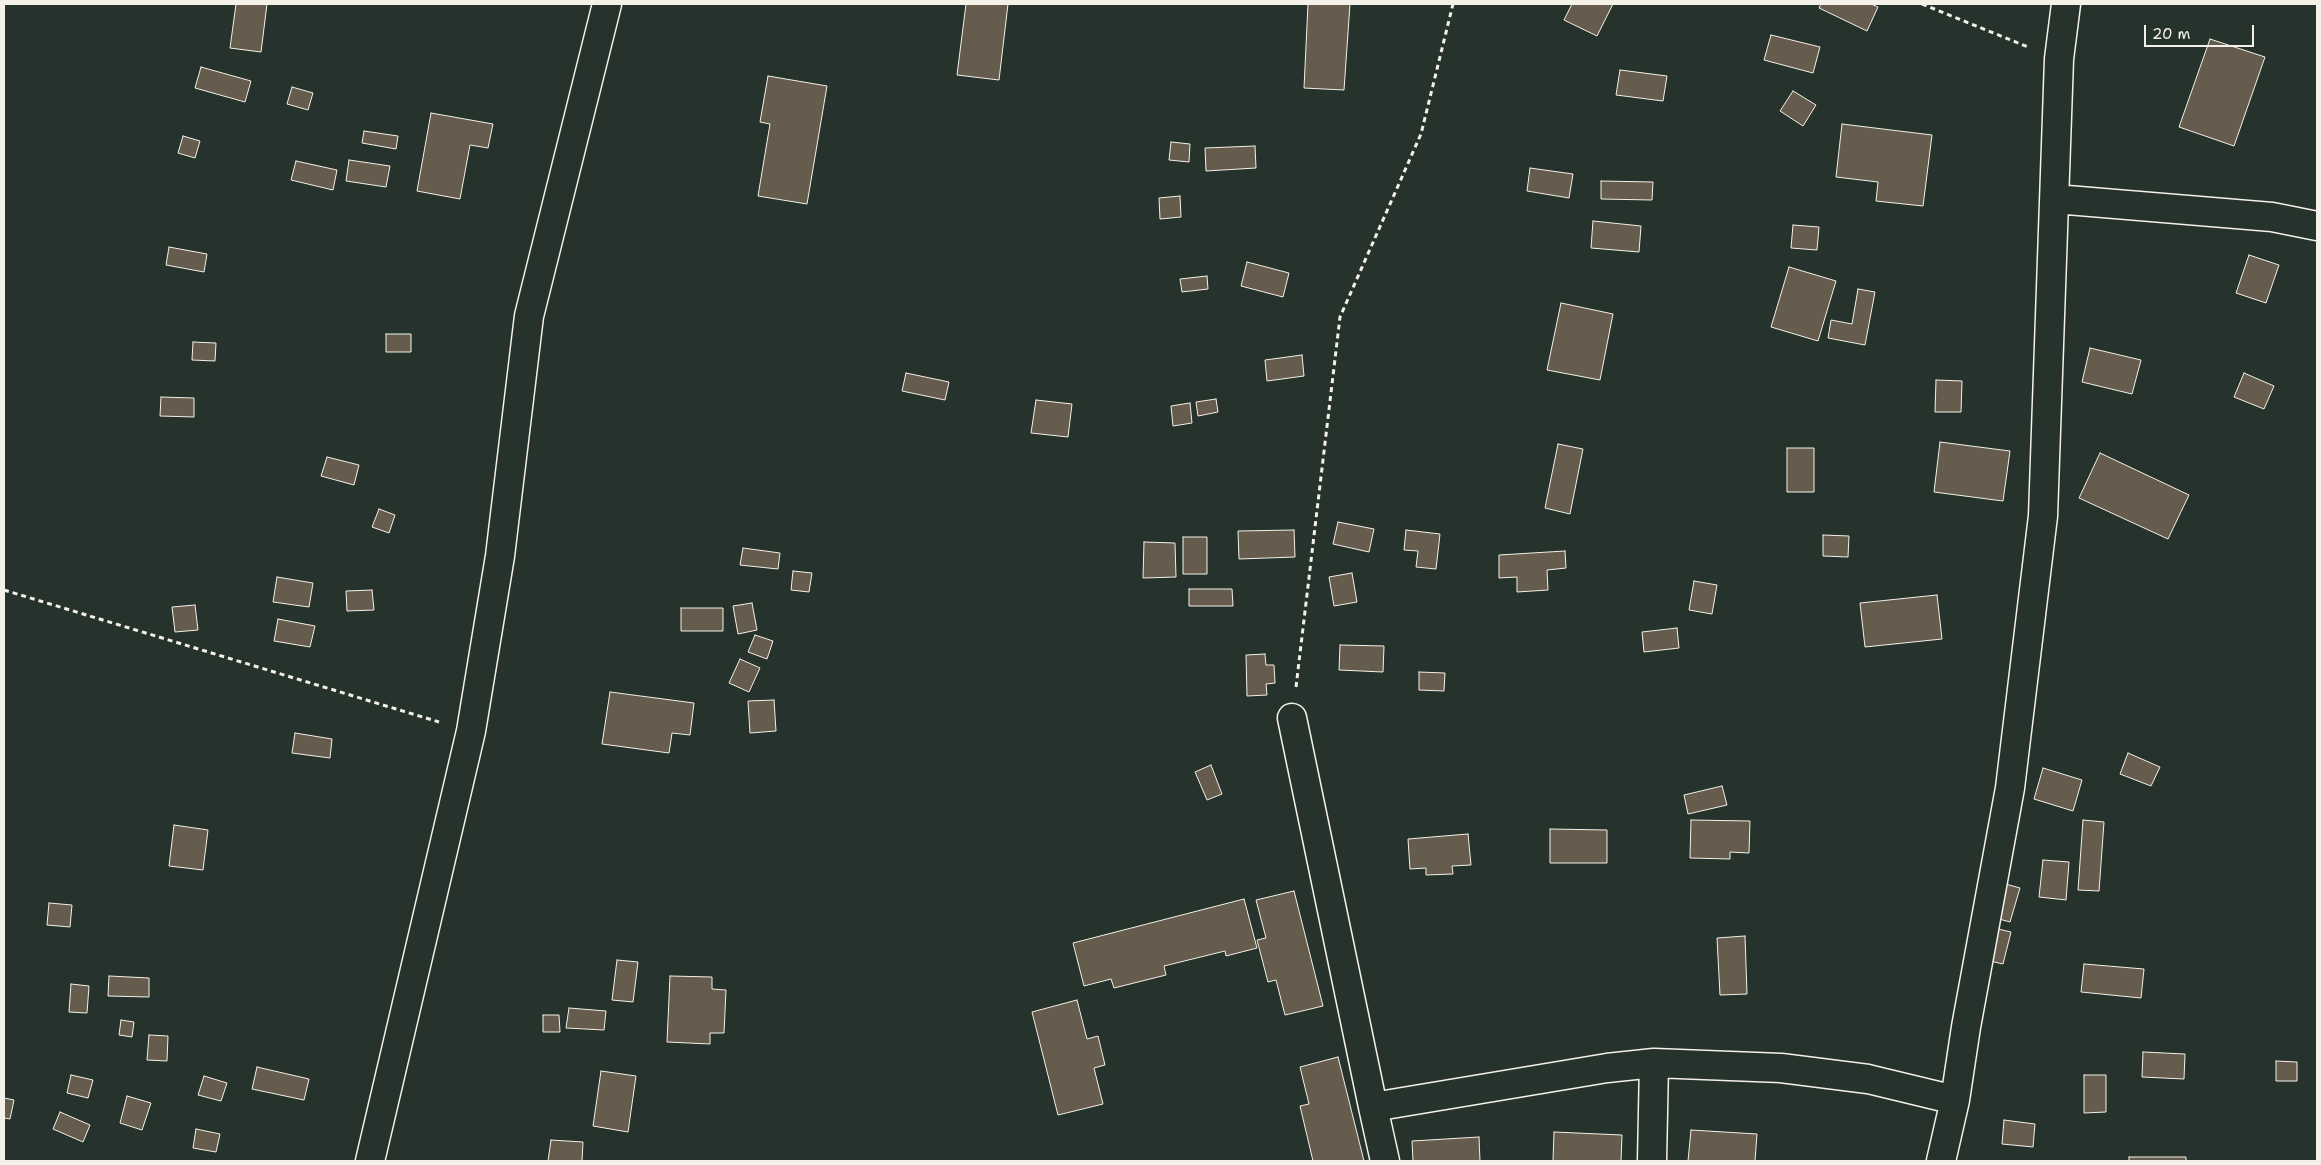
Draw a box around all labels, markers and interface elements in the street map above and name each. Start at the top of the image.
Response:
scale bar [2146,15,2256,47]
text: 20 m [2152,24,2191,44]

